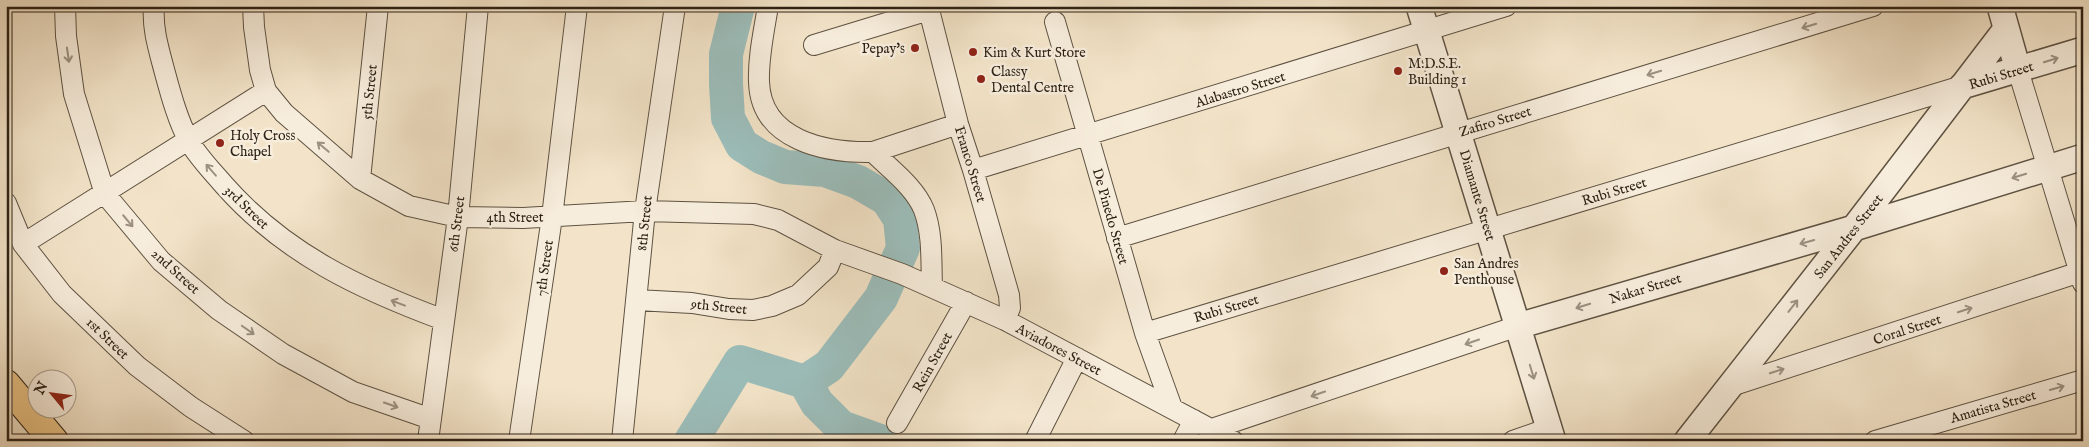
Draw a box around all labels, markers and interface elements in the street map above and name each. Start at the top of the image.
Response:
one-way arrow [1802,21,1818,31]
place label: Pepay's [862,40,905,58]
marker: Pepay's [909,42,921,54]
place label: Kim & Kurt Store [983,44,1086,62]
one-way arrow [64,46,74,62]
marker: Kim & Kurt Store [967,46,979,58]
place label: M.D.S.E. Building 1 [1408,55,1467,89]
one-way arrow [2042,55,2058,64]
street label: Rubi Street [1967,58,2036,94]
place label: Classy Dental Centre [991,63,1075,97]
street label: 5th Street [358,64,382,120]
marker: M.D.S.E. Building 1 [1392,65,1404,77]
street label: Alabastro Street [1192,68,1288,112]
one-way arrow [1647,69,1662,78]
marker: Classy Dental Centre [975,73,987,85]
street label: Zafiro Street [1457,102,1534,141]
street label: Franco Street [950,124,990,205]
place label: Holy Cross Chapel [230,127,295,161]
marker: Holy Cross Chapel [214,137,226,149]
one-way arrow [316,142,329,153]
street label: Diamante Street [1455,148,1500,243]
one-way arrow [206,164,217,177]
street label: De Pinedo Street [1088,166,1132,267]
one-way arrow [2012,172,2028,182]
street label: Rubi Street [1580,174,1649,210]
street label: 3rd Street [220,182,273,234]
street label: San Andres Street [1810,191,1888,283]
street label: 8th Street [633,194,657,252]
street label: 6th Street [445,195,469,253]
street label: 4th Street [487,209,544,227]
one-way arrow [122,215,133,228]
one-way arrow [1799,237,1815,247]
street label: 7th Street [532,239,558,297]
street label: 2nd Street [147,245,204,298]
place label: San Andres Penthouse [1454,255,1519,289]
marker: San Andres Penthouse [1438,265,1450,277]
street label: Nakar Street [1607,269,1684,308]
street label: Rubi Street [1192,291,1261,327]
street label: 9th Street [689,295,748,319]
one-way arrow [391,298,407,307]
one-way arrow [1788,299,1798,313]
one-way arrow [1576,302,1592,312]
one-way arrow [1956,305,1972,314]
street label: Coral Street [1871,310,1944,349]
street label: 1st Street [82,314,133,364]
street label: Aviadores Street [1012,319,1105,380]
one-way arrow [241,325,255,335]
street label: Rein Street [909,329,957,396]
one-way arrow [1464,337,1480,347]
one-way arrow [1528,364,1538,380]
one-way arrow [1769,366,1785,376]
north arrow [28,370,78,420]
text: N [30,379,52,399]
one-way arrow [2048,383,2064,392]
street label: Amatista Street [1947,386,2038,428]
one-way arrow [1310,389,1326,399]
one-way arrow [383,401,398,410]

